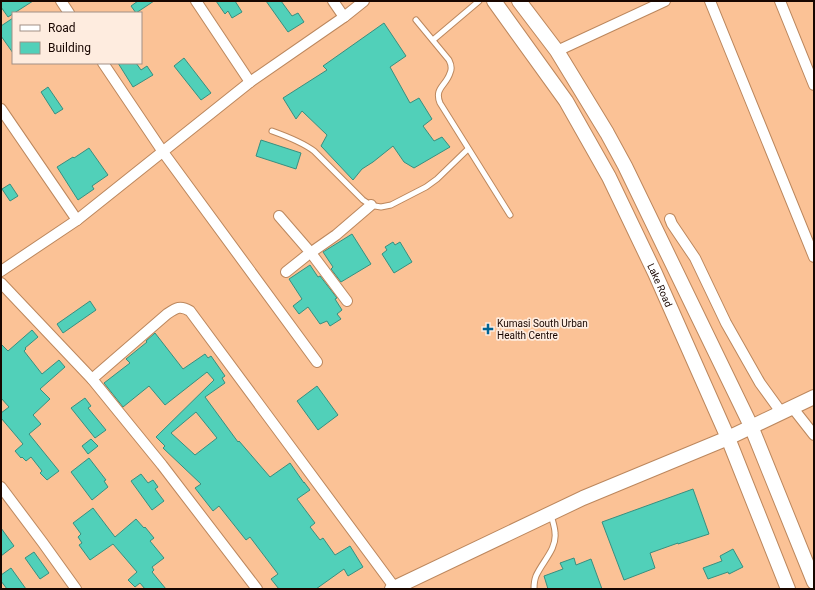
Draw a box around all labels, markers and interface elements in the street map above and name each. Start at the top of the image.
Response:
legend [12,12,142,64]
text: Road [48,21,76,35]
text: Building [48,41,91,55]
street label: Lake Road [646,261,675,308]
place label: Kumasi South Urban Health Centre [497,318,588,341]
marker: Kumasi South Urban Health Centre [482,323,494,335]

